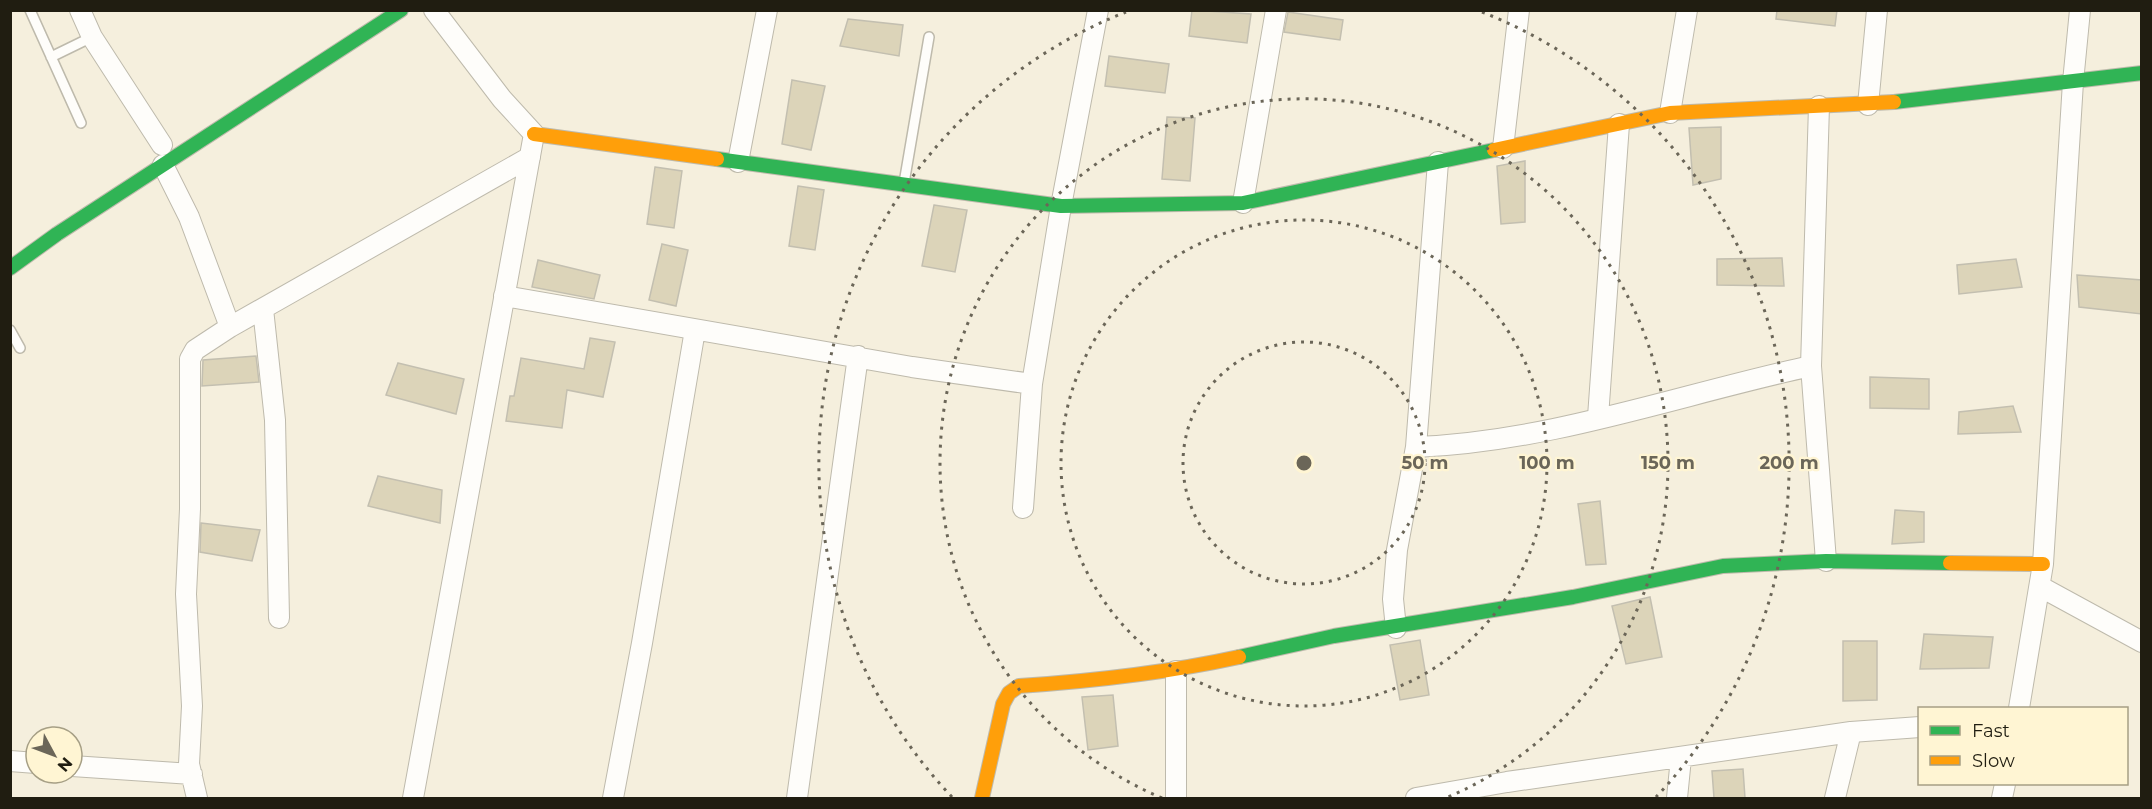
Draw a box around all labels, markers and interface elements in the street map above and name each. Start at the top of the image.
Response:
text: 50 m [1402,452,1448,474]
text: 100 m [1519,452,1575,474]
text: 150 m [1641,452,1695,474]
text: 200 m [1759,452,1819,474]
centre of rings [1294,453,1314,473]
legend [1918,707,2128,785]
text: Fast [1972,720,2010,742]
north arrow [24,725,84,785]
text: Slow [1972,750,2015,772]
text: N [54,753,76,776]

